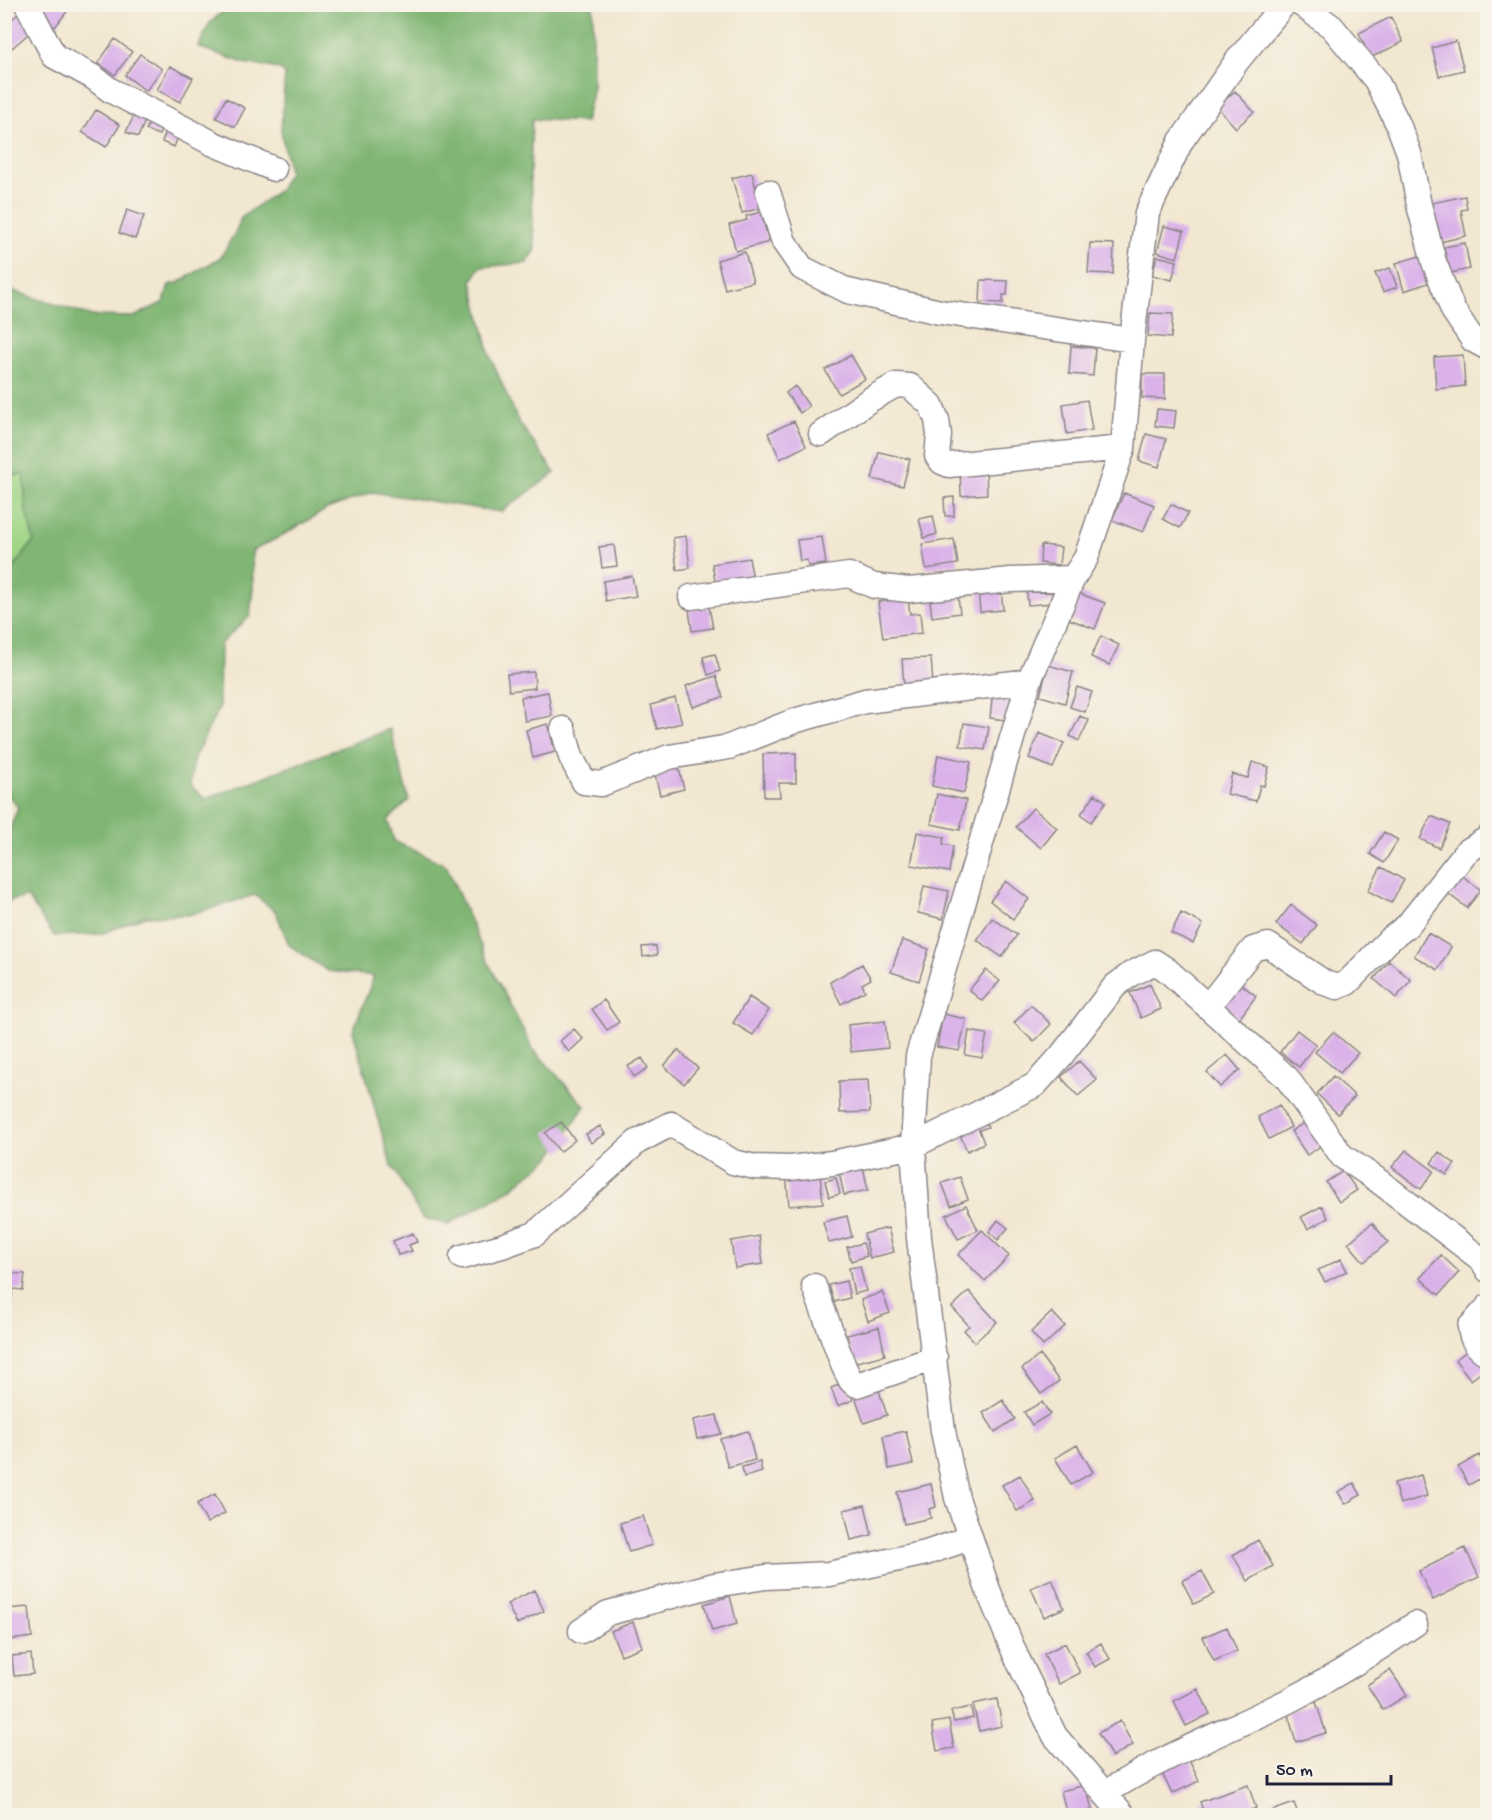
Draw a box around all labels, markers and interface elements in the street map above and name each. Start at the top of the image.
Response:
scale bar [1267,1748,1392,1786]
text: 50 m [1276,1761,1313,1782]

